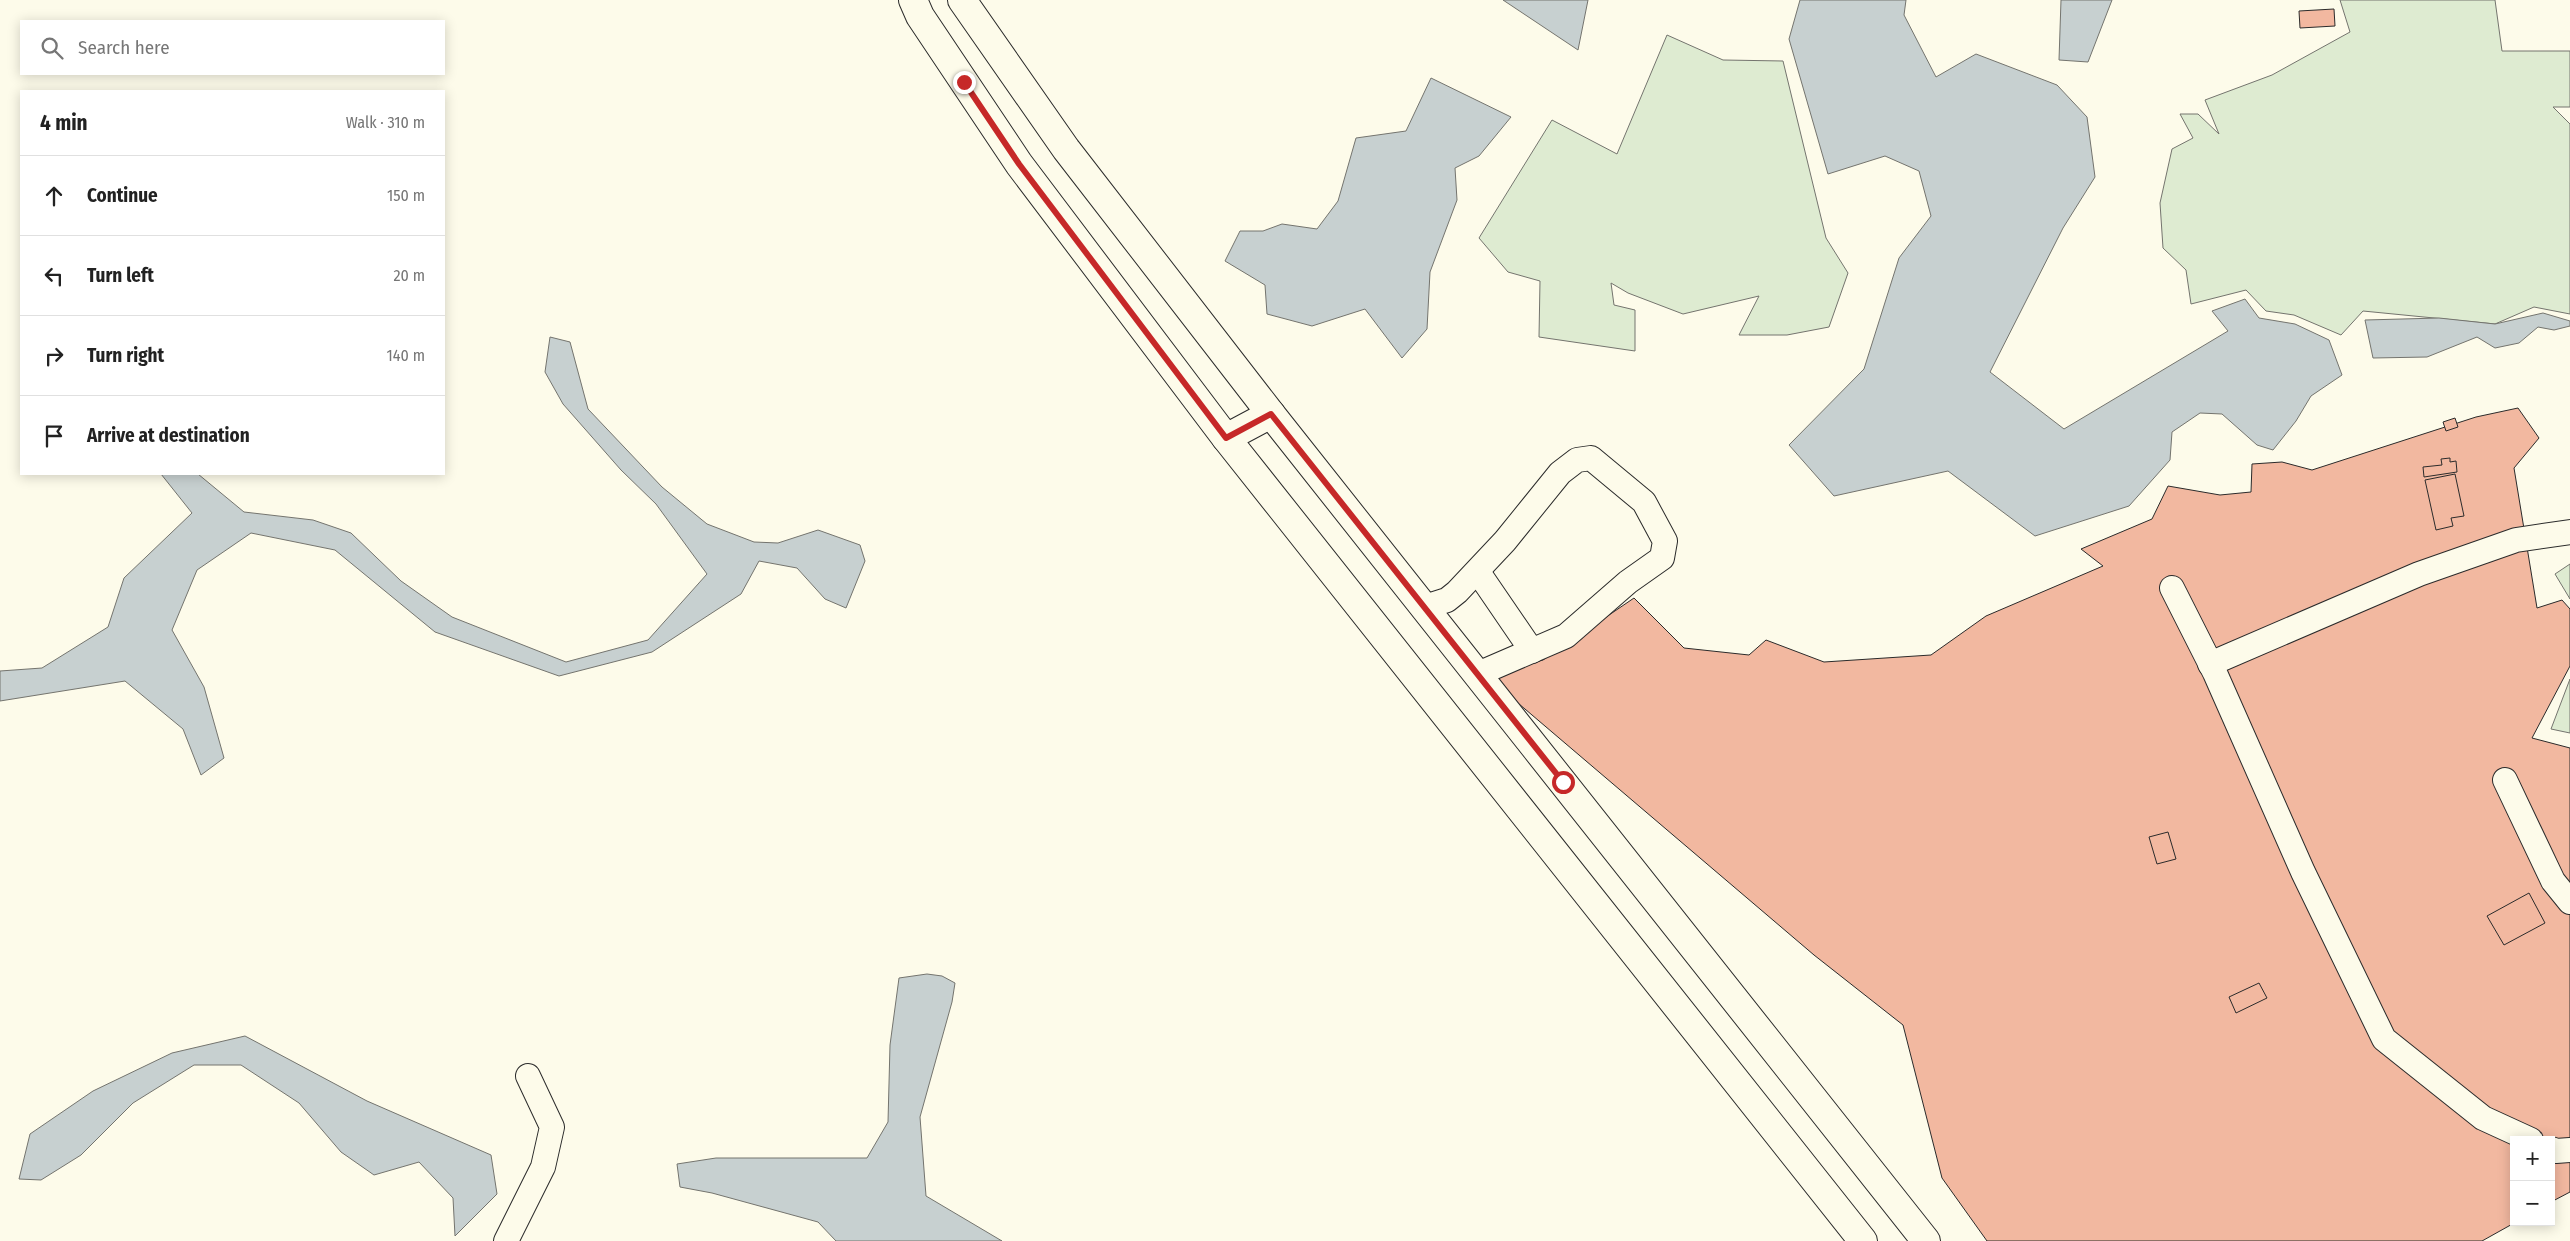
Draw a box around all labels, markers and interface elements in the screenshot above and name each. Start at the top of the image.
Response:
search box [20,20,445,75]
icon: search [38,34,66,62]
text: Search here [78,36,170,59]
route end [953,71,976,94]
text: 4 min [40,110,88,136]
text: Walk · 310 m [346,113,425,132]
icon: ahead [40,182,68,210]
text: Continue [87,184,158,207]
text: 150 m [387,186,425,205]
icon: left [40,262,68,290]
text: Turn left [87,264,154,287]
text: 20 m [394,266,425,285]
icon: right [40,342,68,370]
text: Turn right [87,344,164,367]
text: 140 m [387,346,425,365]
icon: arrive [40,422,68,450]
text: Arrive at destination [87,424,250,447]
route start [1552,771,1575,794]
map controls [2510,1136,2555,1226]
button: + [2510,1136,2555,1181]
button: − [2510,1181,2555,1226]

